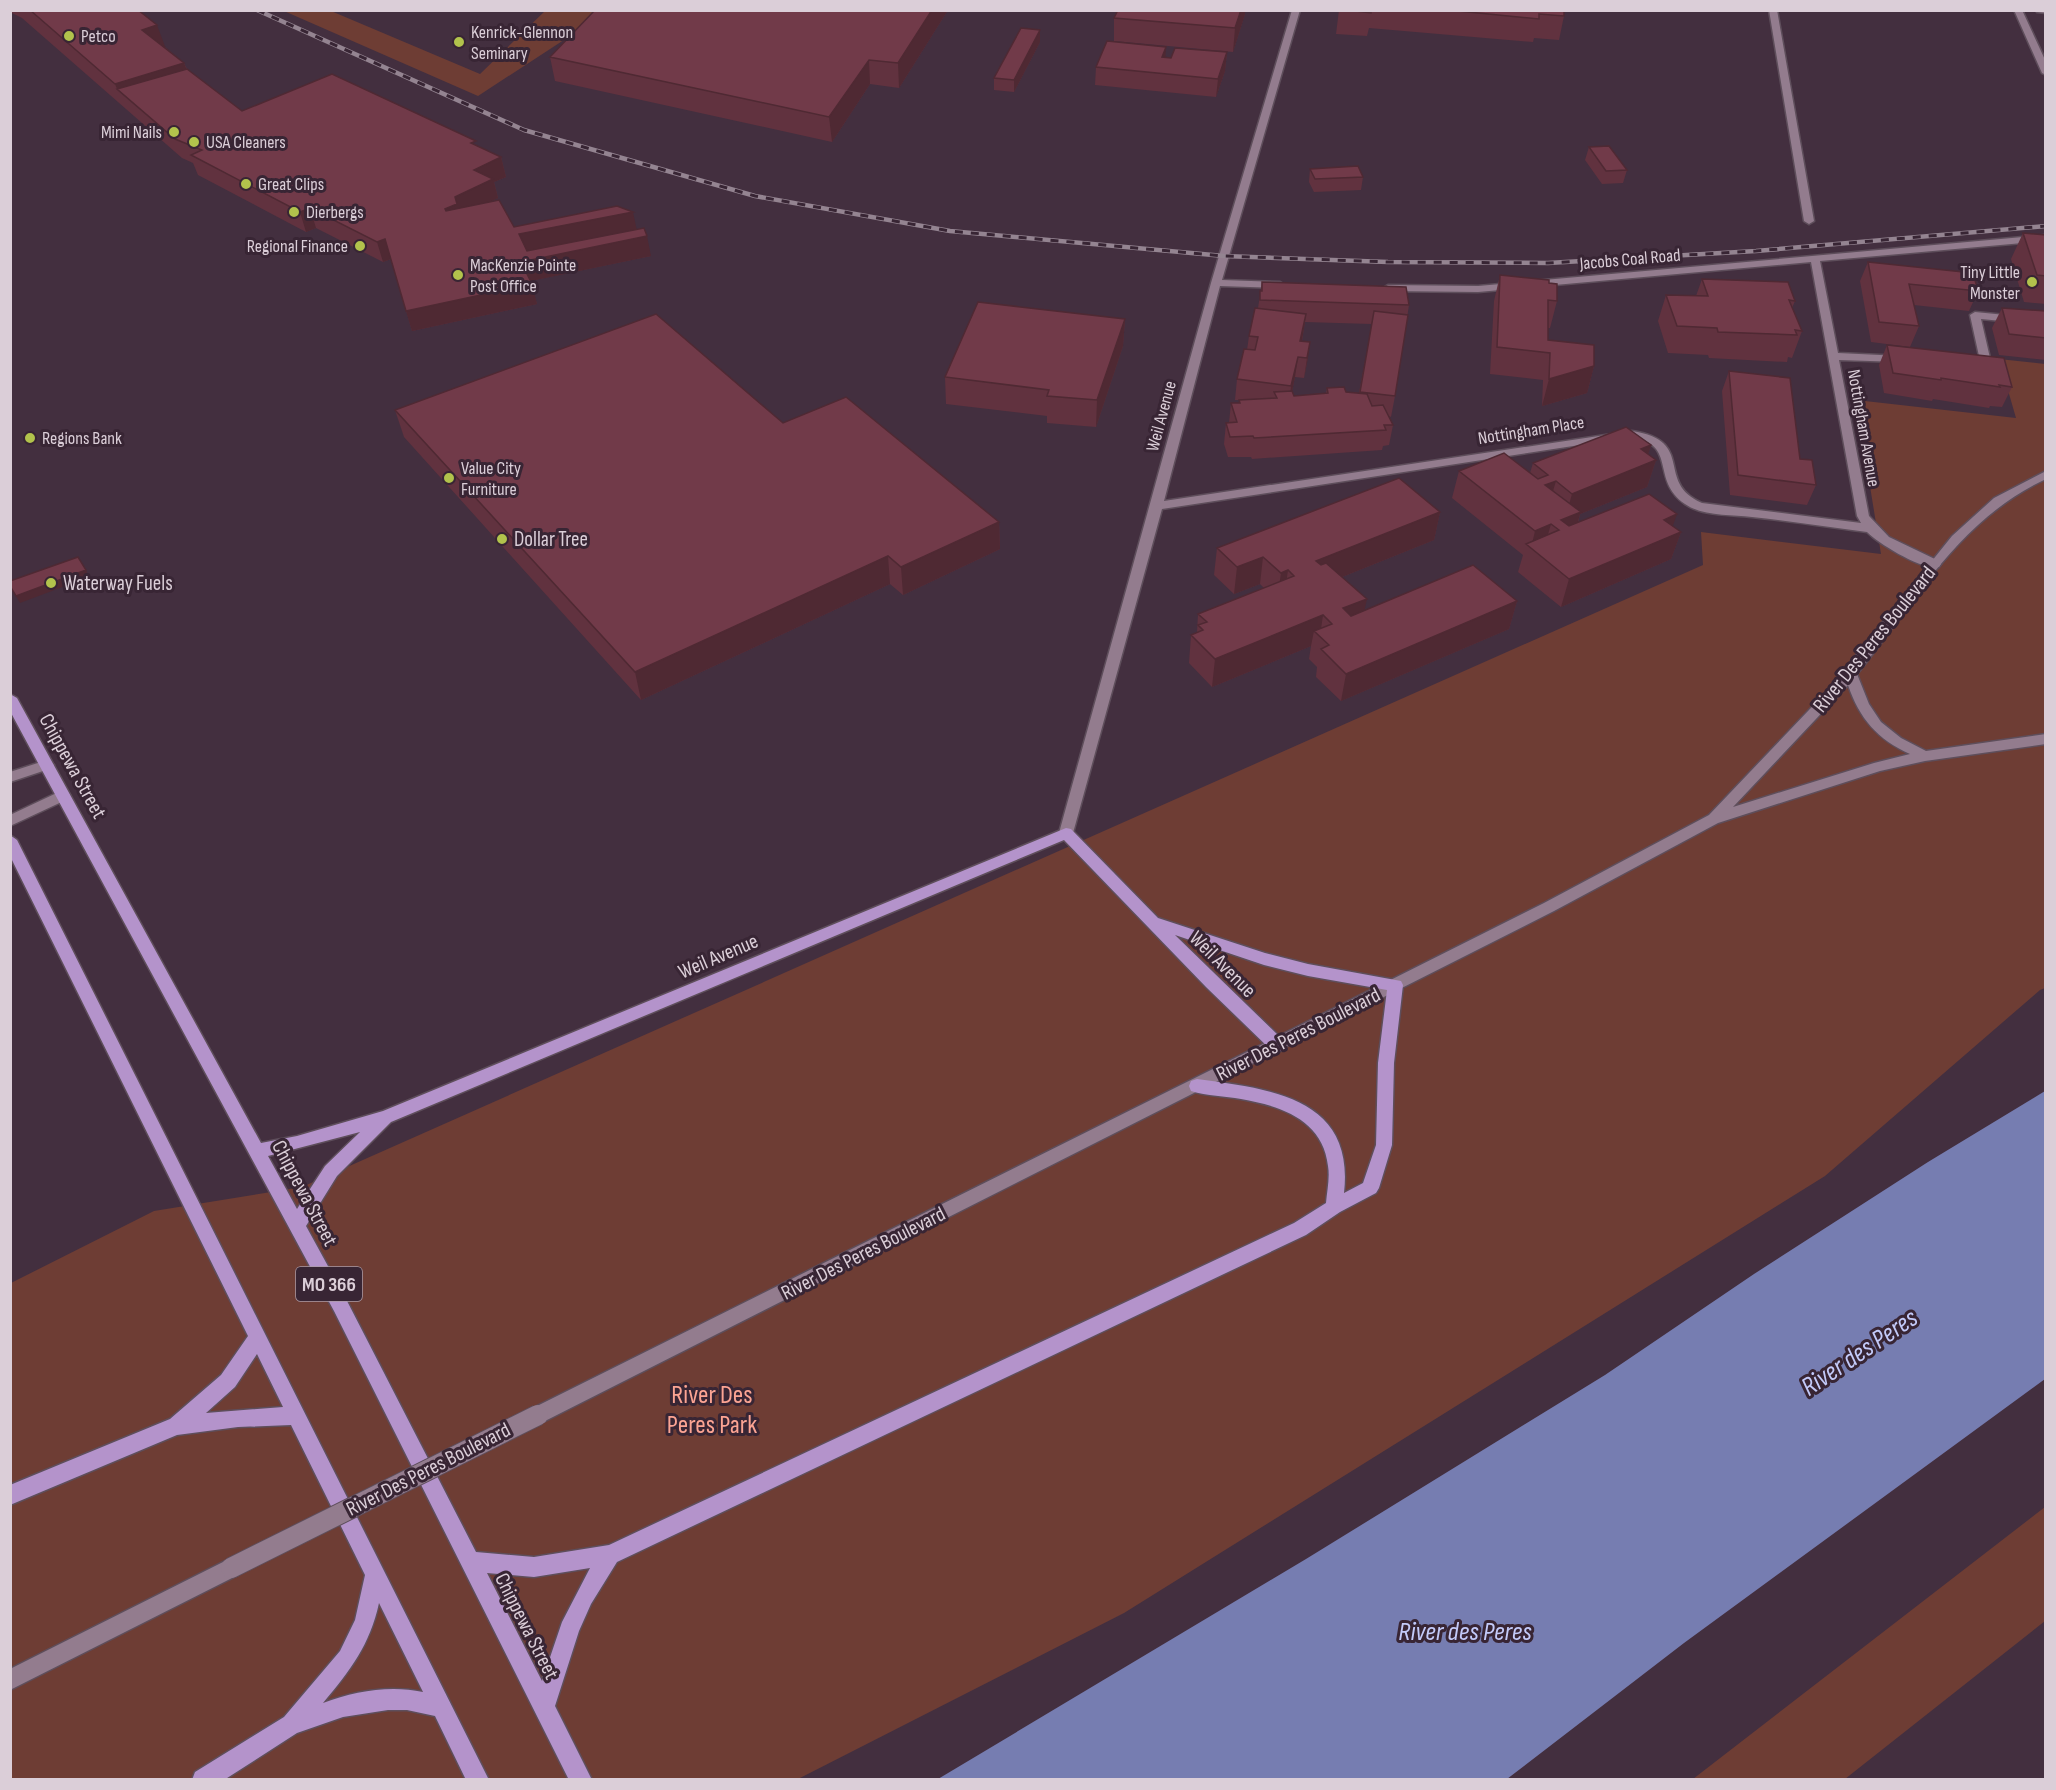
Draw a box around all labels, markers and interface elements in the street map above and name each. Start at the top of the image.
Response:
place label: Kenrick-Glennon Seminary [471,22,573,64]
place label: Petco [81,26,116,47]
marker: Petco [62,29,76,43]
marker: Kenrick-Glennon Seminary [452,35,466,49]
place label: Mimi Nails [101,122,162,143]
marker: Mimi Nails [167,125,181,139]
place label: USA Cleaners [206,132,286,153]
marker: USA Cleaners [187,135,201,149]
place label: Great Clips [258,174,324,195]
marker: Great Clips [239,177,253,191]
place label: Dierbergs [306,202,364,223]
marker: Dierbergs [287,205,301,219]
place label: Regional Finance [247,236,348,257]
marker: Regional Finance [353,239,367,253]
street label: Jacobs Coal Road [1578,245,1681,274]
place label: MacKenzie Pointe Post Office [470,255,576,297]
place label: Tiny Little Monster [1960,262,2020,304]
marker: MacKenzie Pointe Post Office [451,268,465,282]
marker: Tiny Little Monster [2025,275,2039,289]
street label: Nottingham Avenue [1843,368,1884,488]
street label: Weil Avenue [1142,379,1181,454]
street label: Nottingham Place [1477,412,1586,449]
place label: Regions Bank [42,428,122,449]
marker: Regions Bank [23,431,37,445]
place label: Value City Furniture [461,458,521,500]
marker: Value City Furniture [442,471,456,485]
place label: Dollar Tree [514,527,588,552]
marker: Dollar Tree [495,532,509,546]
street label: River Des Peres Boulevard [1808,561,1941,717]
place label: Waterway Fuels [63,571,173,596]
marker: Waterway Fuels [44,576,58,590]
street label: Chippewa Street [33,709,112,823]
street label: Weil Avenue [1184,926,1261,1003]
street label: Weil Avenue [675,928,762,984]
street label: River Des Peres Boulevard [1212,982,1384,1087]
street label: Chippewa Street [266,1136,343,1250]
street label: River Des Peres Boulevard [777,1201,949,1306]
road number: MO 366 [296,1267,362,1301]
water label: River des Peres [1795,1302,1924,1403]
park label: River Des Peres Park [667,1380,757,1441]
street label: River Des Peres Boulevard [342,1417,514,1522]
street label: Chippewa Street [489,1569,564,1684]
water label: River des Peres [1398,1616,1532,1648]

